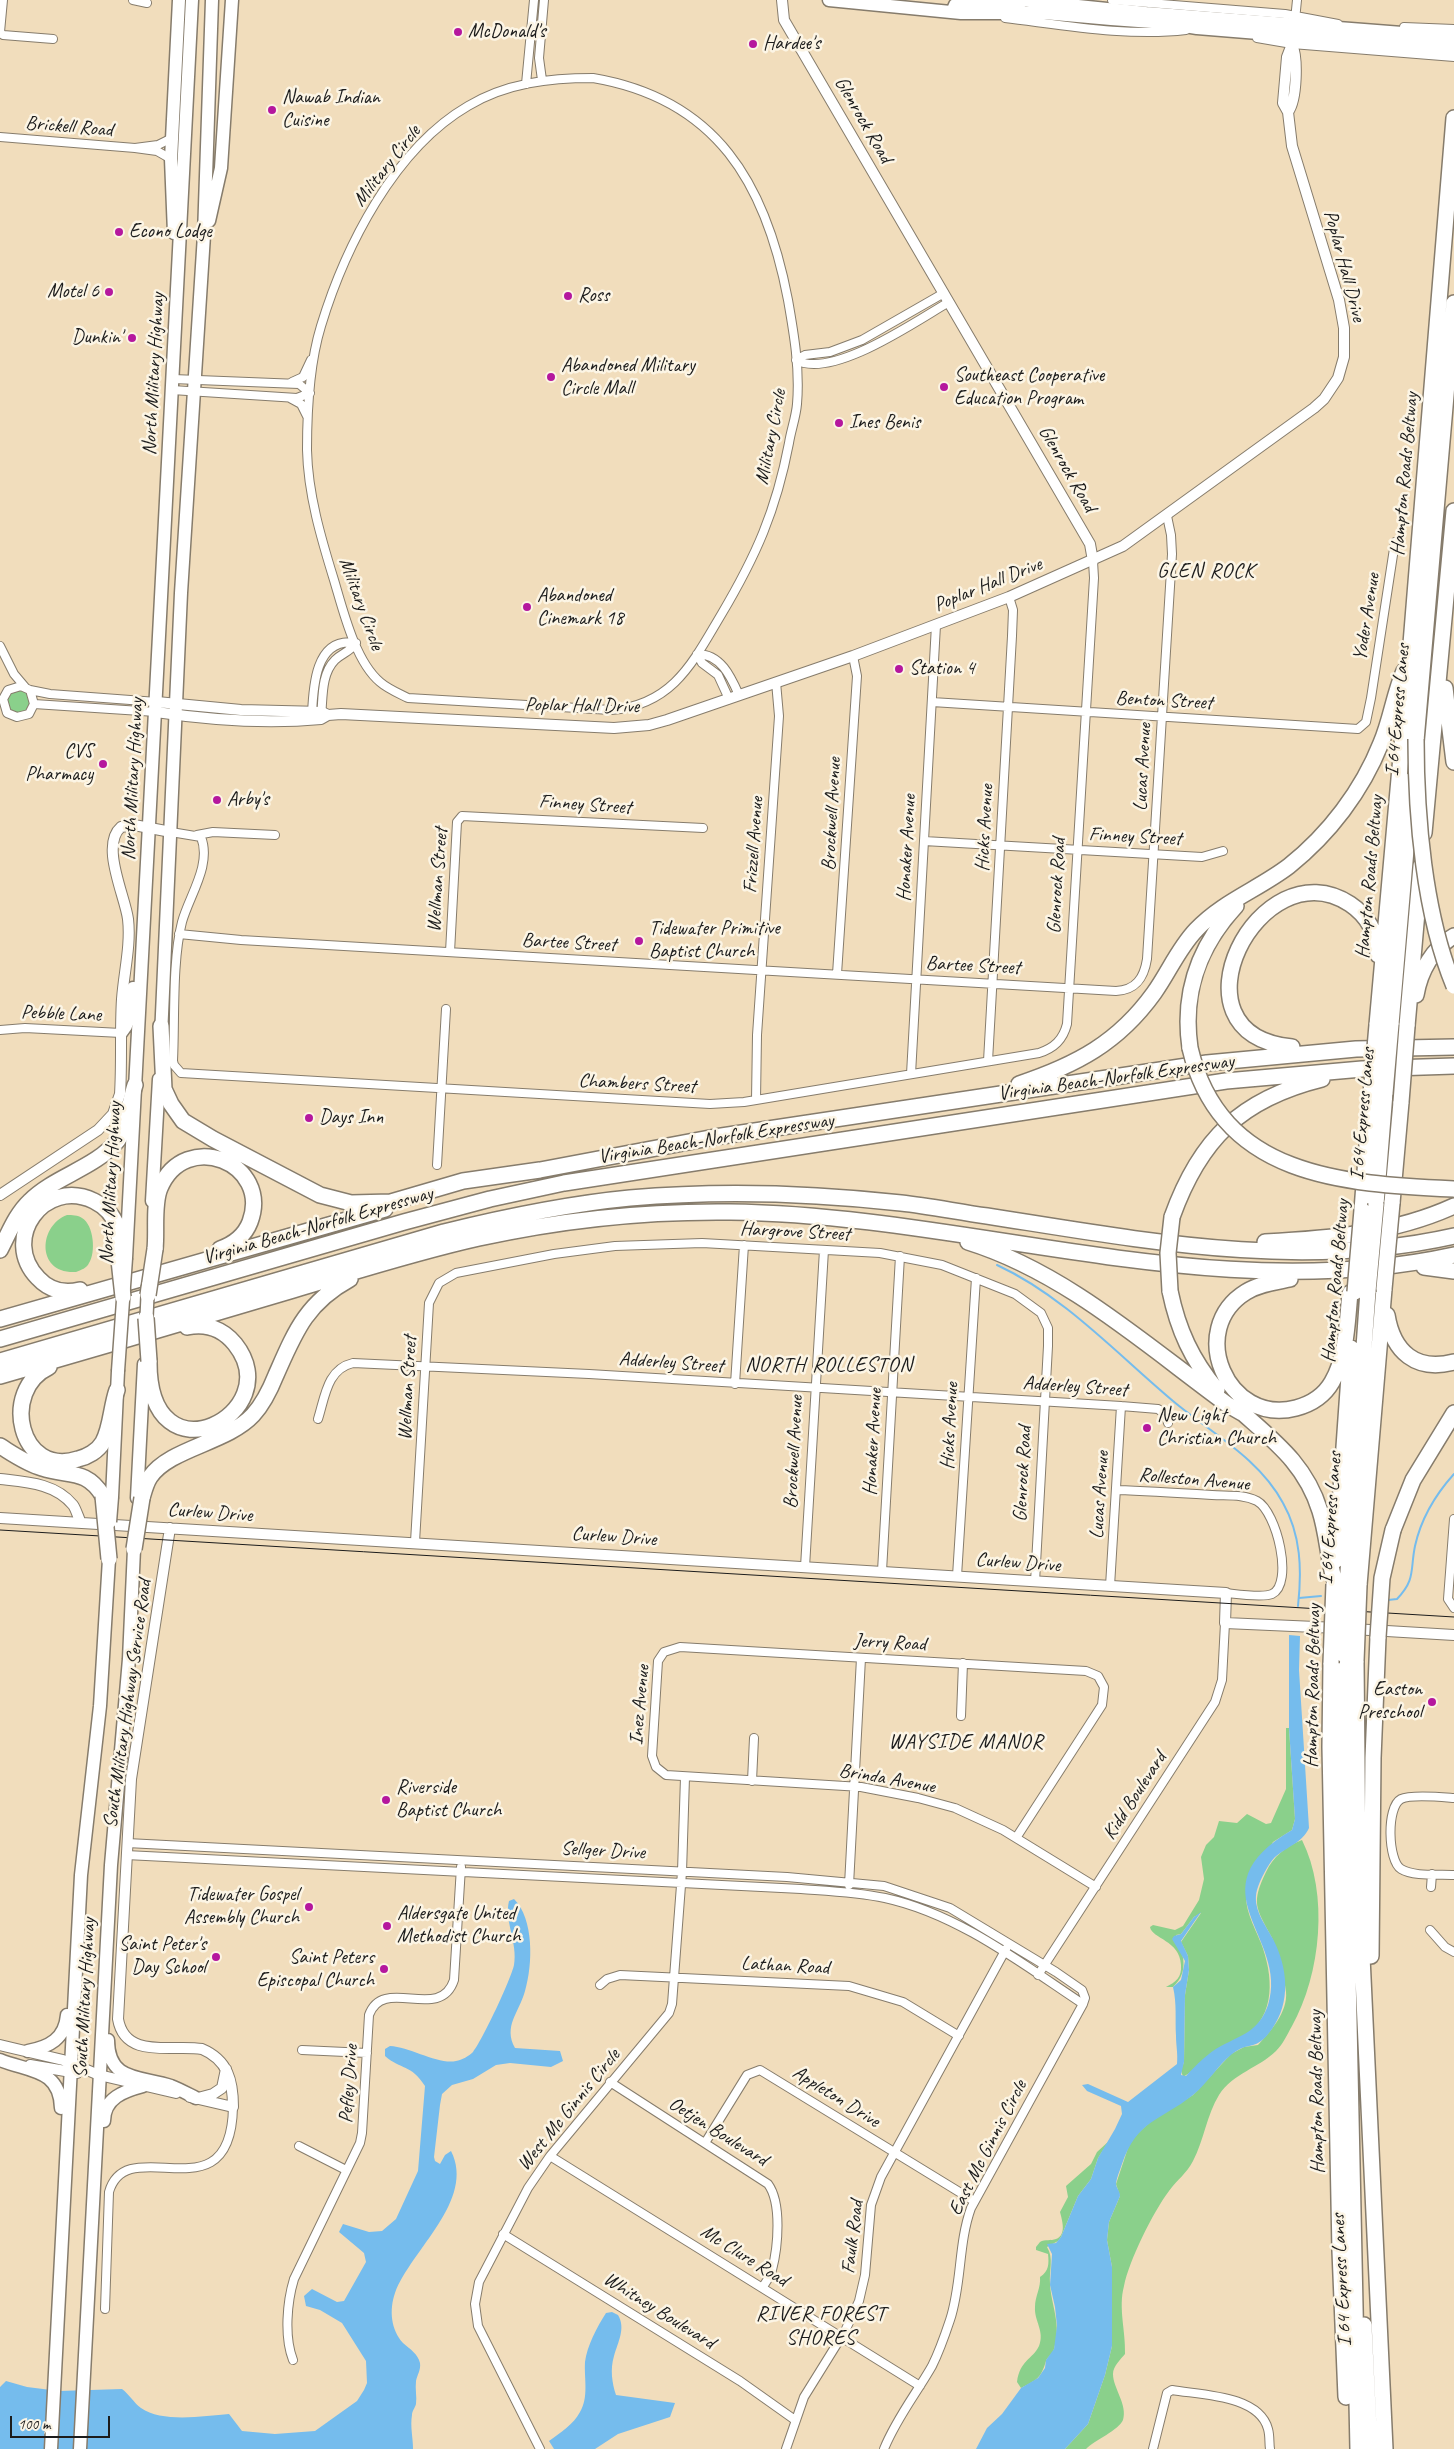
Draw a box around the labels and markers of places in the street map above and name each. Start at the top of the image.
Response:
place label: McDonald's [468,20,546,44]
marker: McDonald's [452,26,464,38]
place label: Hardee's [763,32,820,56]
marker: Hardee's [747,38,759,50]
place label: Nawab Indian Cuisine [282,86,380,133]
marker: Nawab Indian Cuisine [266,104,278,116]
place label: Econo Lodge [129,220,212,244]
marker: Econo Lodge [113,226,125,238]
place label: Motel 6 [47,280,99,304]
place label: Ross [578,284,609,308]
marker: Motel 6 [103,286,115,298]
marker: Ross [562,290,574,302]
place label: Dunkin' [72,326,122,350]
marker: Dunkin' [126,332,138,344]
place label: Abandoned Military Circle Mall [561,354,695,401]
place label: Southeast Cooperative Education Program [954,364,1104,411]
marker: Abandoned Military Circle Mall [545,371,557,383]
marker: Southeast Cooperative Education Program [938,381,950,393]
place label: Ines Benis [849,411,920,435]
marker: Ines Benis [833,417,845,429]
place label: Abandoned Cinemark 18 [537,584,623,631]
marker: Abandoned Cinemark 18 [521,601,533,613]
place label: Station 4 [909,657,975,681]
marker: Station 4 [893,663,905,675]
place label: CVS Pharmacy [25,740,93,787]
marker: CVS Pharmacy [97,758,109,770]
place label: Arby's [227,788,269,812]
marker: Arby's [211,794,223,806]
place label: Tidewater Primitive Baptist Church [649,917,780,964]
marker: Tidewater Primitive Baptist Church [633,935,645,947]
place label: Days Inn [319,1106,383,1130]
marker: Days Inn [303,1112,315,1124]
place label: New Light Christian Church [1157,1404,1276,1451]
marker: New Light Christian Church [1141,1422,1153,1434]
place label: Easton Preschool [1358,1678,1422,1725]
marker: Easton Preschool [1426,1696,1438,1708]
place label: Riverside Baptist Church [396,1776,501,1823]
marker: Riverside Baptist Church [380,1794,392,1806]
place label: Tidewater Gospel Assembly Church [184,1883,299,1930]
marker: Tidewater Gospel Assembly Church [303,1901,315,1913]
place label: Aldersgate United Methodist Church [397,1902,521,1949]
marker: Aldersgate United Methodist Church [381,1920,393,1932]
place label: Saint Peter's Day School [119,1933,206,1980]
place label: Saint Peters Episcopal Church [257,1946,374,1993]
marker: Saint Peter's Day School [210,1951,222,1963]
marker: Saint Peters Episcopal Church [378,1963,390,1975]

